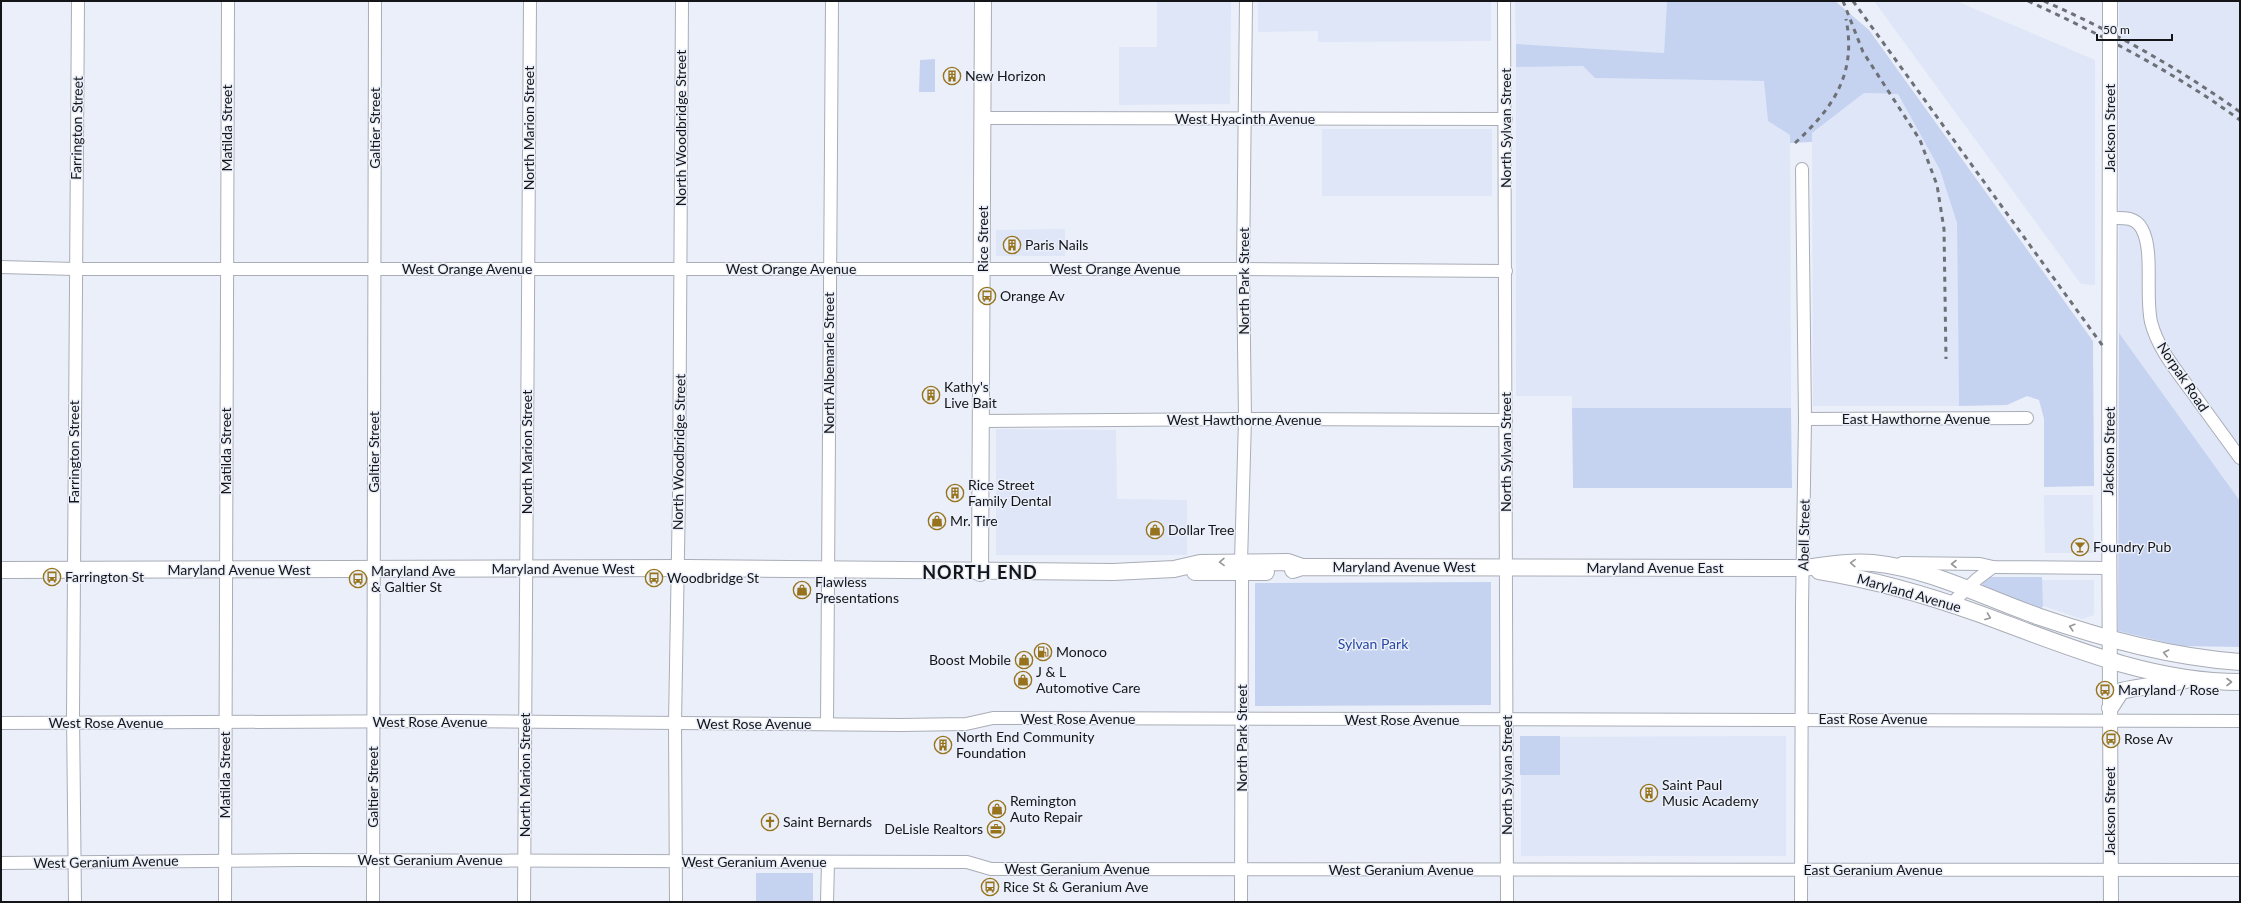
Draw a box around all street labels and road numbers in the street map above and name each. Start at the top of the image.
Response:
street label: North Woodbridge Street [672,50,689,206]
street label: North Marion Street [520,66,537,190]
street label: North Sylvan Street [1497,68,1514,188]
street label: Farrington Street [67,76,86,180]
street label: Jackson Street [2101,84,2118,172]
street label: Matilda Street [218,85,235,171]
street label: Galtier Street [366,87,383,169]
street label: West Hyacinth Avenue [1175,110,1315,127]
street label: Rice Street [974,206,991,272]
street label: North Park Street [1235,227,1252,335]
street label: West Orange Avenue [402,260,532,277]
street label: West Orange Avenue [726,260,856,277]
street label: West Orange Avenue [1050,260,1180,277]
street label: North Albemarle Street [820,292,837,434]
street label: Norpak Road [2154,339,2213,415]
street label: North Woodbridge Street [669,374,688,530]
street label: North Marion Street [518,390,535,514]
street label: North Sylvan Street [1497,392,1514,512]
street label: Farrington Street [65,400,82,504]
street label: Jackson Street [2099,407,2118,495]
street label: Matilda Street [217,408,234,494]
street label: East Hawthorne Avenue [1842,410,1990,427]
street label: Galtier Street [365,411,382,493]
street label: West Hawthorne Avenue [1167,411,1321,428]
street label: Abell Street [1794,499,1813,571]
street label: Maryland Avenue West [1332,558,1476,575]
street label: Maryland Avenue East [1586,559,1724,576]
street label: Maryland Avenue West [491,560,635,577]
street label: Maryland Avenue West [167,561,311,578]
street label: Maryland Avenue [1855,570,1963,615]
street label: North Park Street [1233,684,1250,792]
street label: West Rose Avenue [1021,710,1135,727]
street label: East Rose Avenue [1819,710,1927,727]
street label: West Rose Avenue [1345,711,1459,728]
street label: West Rose Avenue [373,713,487,730]
street label: North Marion Street [516,713,533,837]
street label: West Rose Avenue [49,714,163,731]
street label: West Rose Avenue [697,715,811,732]
street label: North Sylvan Street [1498,715,1515,835]
street label: Matilda Street [216,732,233,818]
street label: Galtier Street [364,746,381,828]
street label: Jackson Street [2101,767,2118,855]
street label: West Geranium Avenue [357,851,503,868]
street label: West Geranium Avenue [33,852,179,871]
street label: West Geranium Avenue [681,853,827,870]
street label: West Geranium Avenue [1004,860,1150,877]
street label: West Geranium Avenue [1328,861,1474,878]
street label: East Geranium Avenue [1803,861,1943,878]

